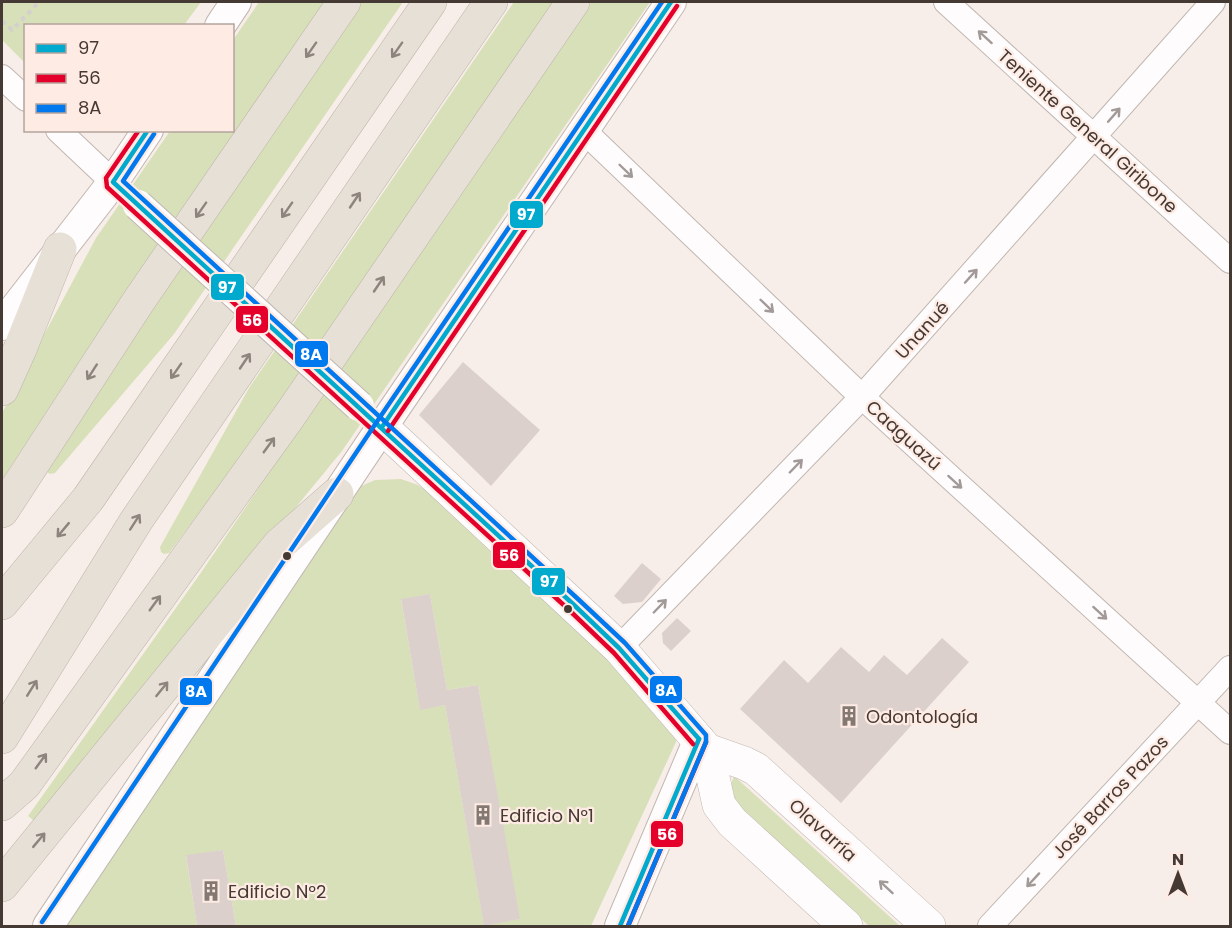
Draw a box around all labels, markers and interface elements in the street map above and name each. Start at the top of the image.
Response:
legend [24,24,234,132]
one-way arrow [978,30,993,44]
text: 97 [78,35,99,60]
one-way arrow [305,41,317,57]
one-way arrow [391,41,403,57]
street label: Teniente General Giribone [993,43,1183,219]
text: 56 [78,65,101,90]
text: 8A [78,95,102,120]
one-way arrow [1107,108,1121,123]
one-way arrow [618,164,633,178]
one-way arrow [349,193,361,209]
line badge: 97 [509,200,544,229]
one-way arrow [195,202,207,218]
one-way arrow [280,202,293,219]
text: 97 [517,203,536,226]
one-way arrow [964,269,978,284]
line badge: 97 [210,273,245,301]
text: 97 [218,276,237,299]
one-way arrow [373,276,386,293]
street label: Unanué [889,296,955,364]
one-way arrow [759,299,774,313]
line badge: 56 [235,305,269,334]
text: 56 [242,309,262,332]
line badge: 8A [294,340,329,368]
text: 8A [300,343,322,366]
one-way arrow [239,353,251,370]
one-way arrow [170,362,182,379]
one-way arrow [86,363,98,380]
street label: Caaguazú [861,394,947,476]
one-way arrow [262,437,275,453]
one-way arrow [788,458,803,473]
one-way arrow [948,475,963,489]
one-way arrow [130,514,142,531]
one-way arrow [56,521,69,537]
line badge: 56 [492,541,526,569]
text: 56 [499,544,519,567]
unlabelled marker [281,550,293,562]
line badge: 97 [531,567,566,596]
text: 97 [540,570,559,593]
one-way arrow [149,596,161,612]
one-way arrow [653,598,667,613]
unlabelled marker [562,603,574,615]
one-way arrow [1092,606,1107,620]
line badge: 8A [649,675,683,704]
line badge: 8A [179,677,213,706]
text: 8A [655,679,677,702]
one-way arrow [27,680,39,697]
text: 8A [185,680,207,703]
one-way arrow [156,681,169,697]
building icon: Odontología [837,704,861,728]
place label: Odontología [866,704,978,729]
street label: José Barros Pazos [1046,730,1174,864]
one-way arrow [35,754,47,770]
street label: Olavarría [784,793,862,867]
building icon: Edificio N°1 [471,803,495,827]
place label: Edificio N°1 [500,803,594,828]
line badge: 56 [650,820,684,848]
text: 56 [657,823,677,846]
one-way arrow [32,833,46,848]
north arrow [1148,844,1208,904]
text: N [1172,848,1184,871]
one-way arrow [1026,872,1040,887]
building icon: Edificio N°2 [199,879,223,903]
place label: Edificio N°2 [228,879,326,904]
one-way arrow [879,880,894,894]

